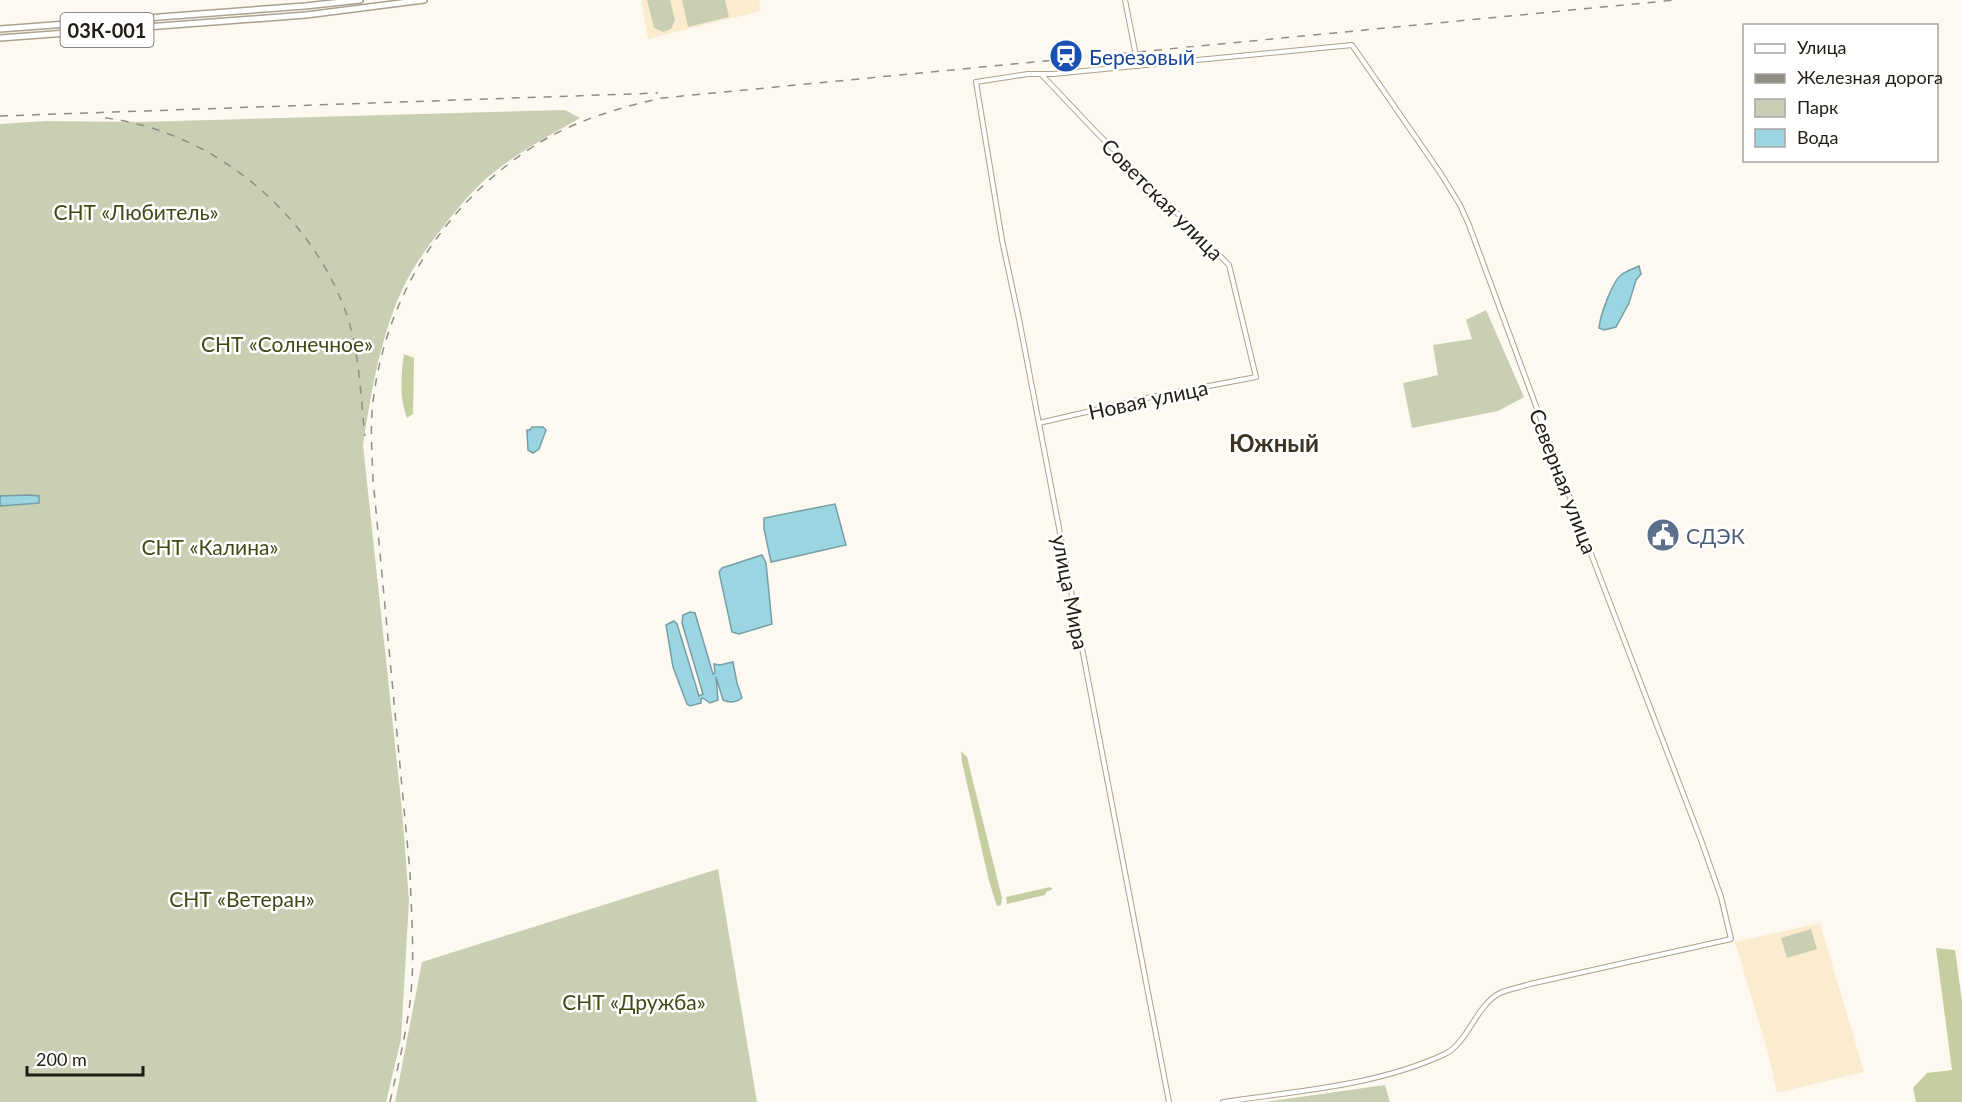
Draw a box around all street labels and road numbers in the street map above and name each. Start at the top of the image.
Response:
road number: 03К-001 [60,13,154,47]
street label: Советская улица [1097,133,1229,265]
street label: Новая улица [1086,374,1210,424]
street label: Северная улица [1525,405,1603,557]
street label: улица Мира [1048,532,1094,652]

